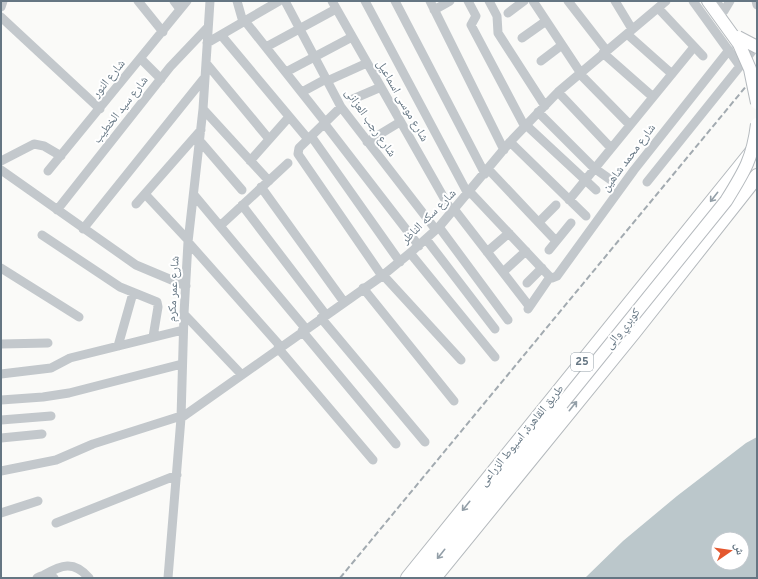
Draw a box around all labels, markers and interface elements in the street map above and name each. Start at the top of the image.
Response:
street label: شارع النور [88,56,129,102]
street label: شارع موسى اسماعيل [372,57,432,145]
street label: شارع سيد الخطيب [90,73,152,147]
street label: شارع رجب العزانى [340,86,400,160]
street label: شارع محمد شاهين [598,121,660,195]
street label: شارع سكه الناظر [397,186,460,249]
one-way arrow [710,191,718,202]
street label: شارع عمر مكرم [164,256,184,322]
street label: كوبري والى [602,305,645,353]
road number: 25 [571,353,593,371]
street label: طريق القاهرة, اسيوط الزراعى [476,382,568,490]
one-way arrow [569,401,577,412]
one-way arrow [462,500,470,511]
north arrow [710,531,750,571]
text: ش [731,542,747,557]
one-way arrow [436,549,445,560]

